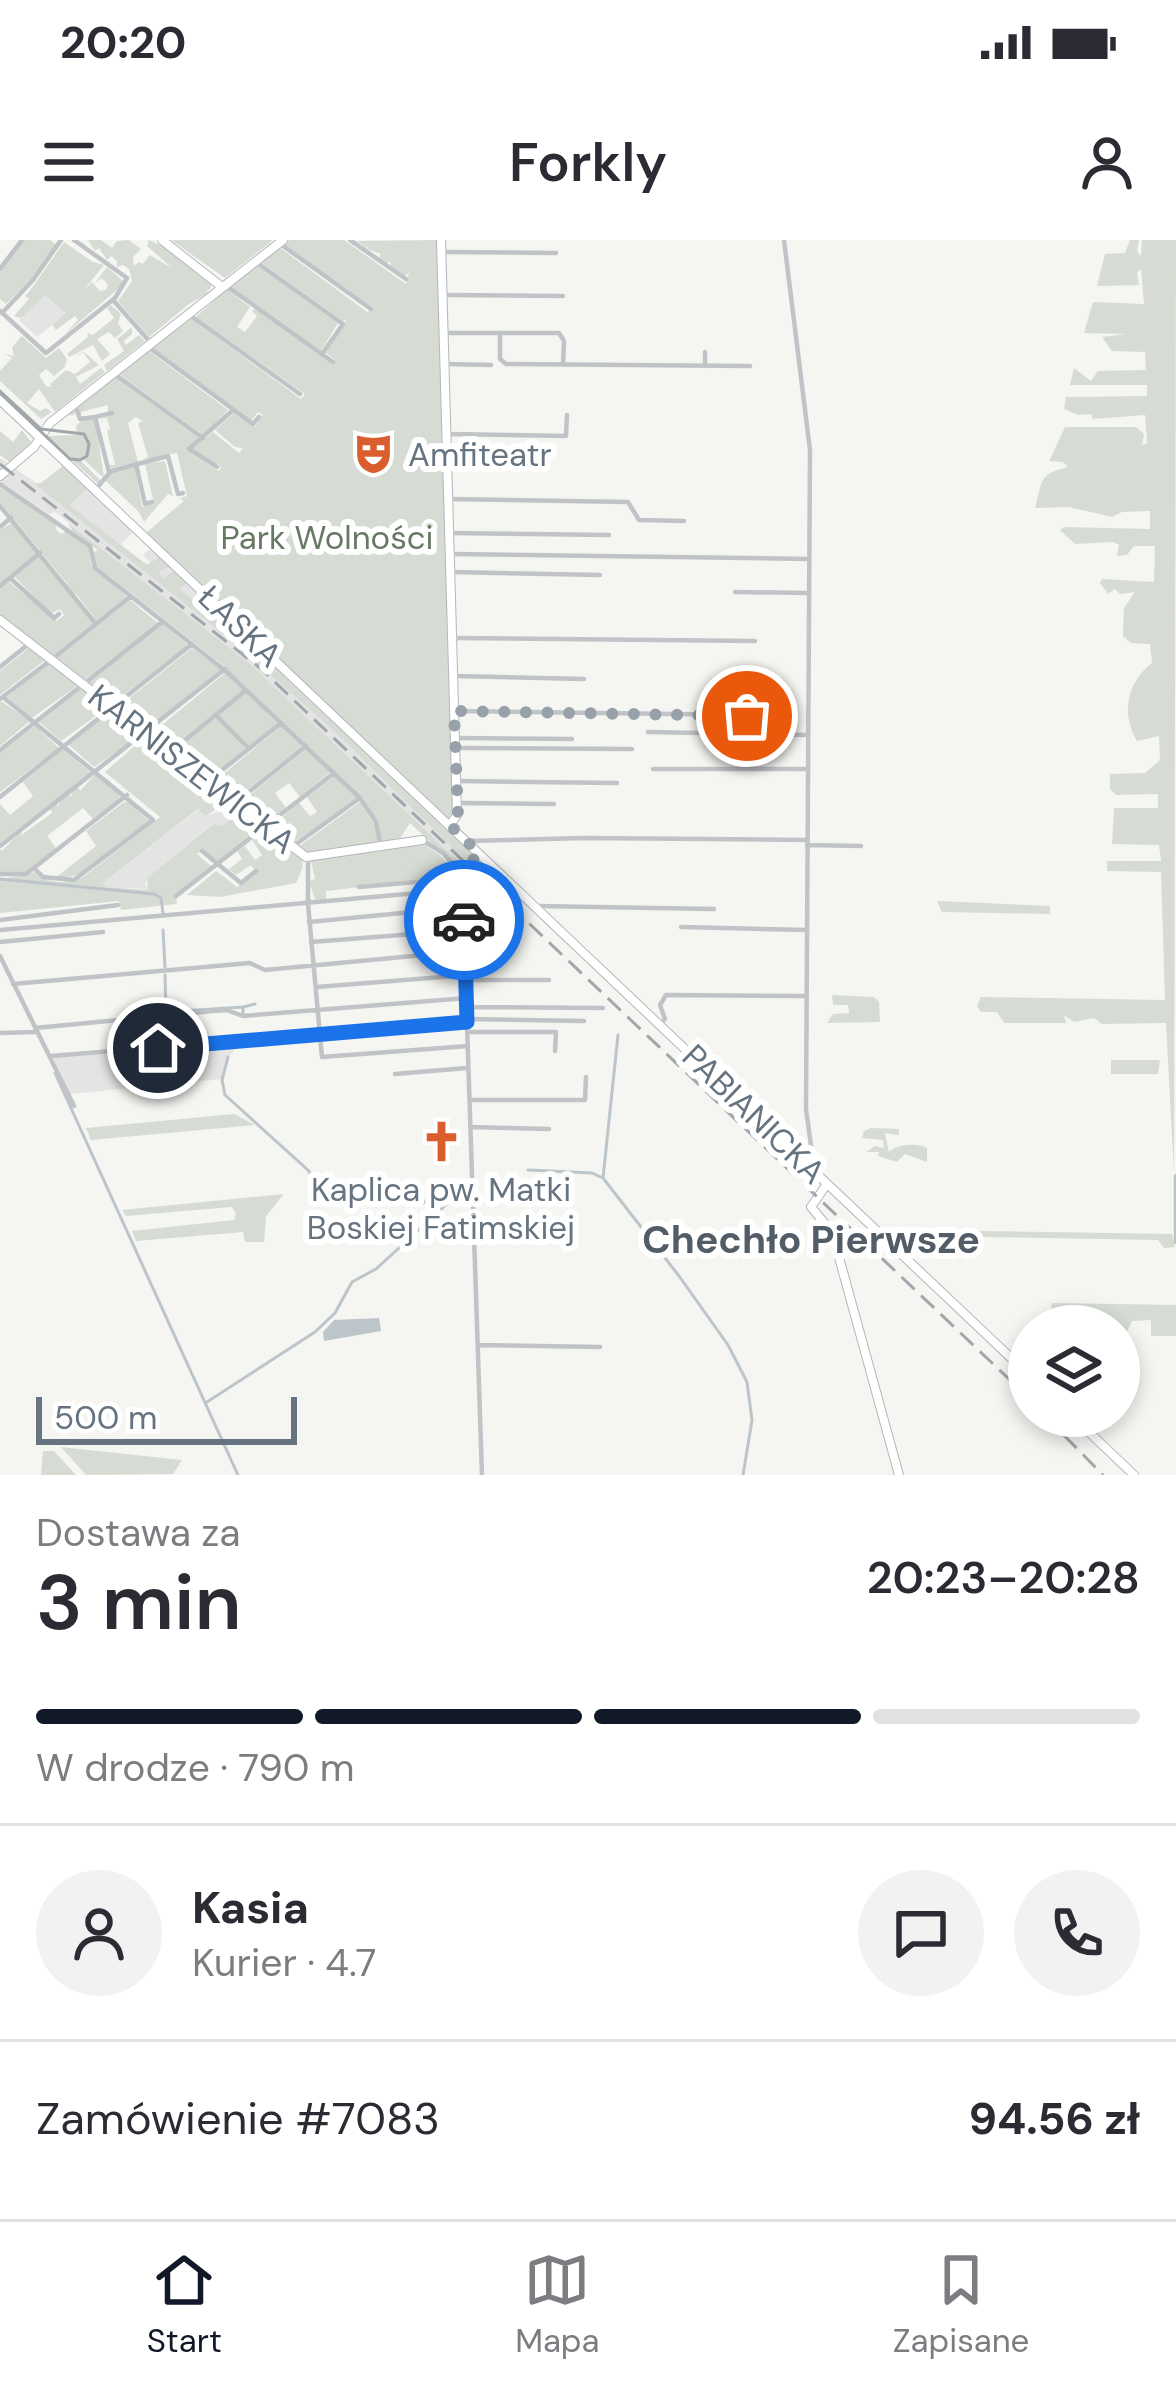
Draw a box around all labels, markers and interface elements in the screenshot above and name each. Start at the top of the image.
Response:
text: 20:20 [60,13,186,72]
text: Forkly [509,127,667,198]
icon: menu [36,129,102,195]
icon: person [1074,129,1140,195]
theatre icon: Amfiteatr [351,431,397,477]
place label: Amfiteatr [408,433,552,476]
park label: Park Wolności [220,516,434,559]
street label: ŁASKA [189,576,291,676]
pin [696,665,798,767]
street label: KARNISZEWICKA [80,675,304,863]
icon: bag [714,683,780,749]
courier [404,860,524,980]
icon: car [431,887,497,953]
pin [107,997,209,1099]
icon: home [125,1015,191,1081]
street label: PABIANICKA [673,1035,835,1193]
church icon: Kaplica pw. Matki Boskiej Fatimskiej [418,1118,464,1164]
place label: Kaplica pw. Matki Boskiej Fatimskiej [307,1168,575,1249]
district label: Chechło Pierwsze [642,1214,980,1265]
map controls [1008,1305,1140,1437]
button: layers [1008,1305,1140,1437]
scale bar [36,1391,297,1444]
text: 500 m [54,1396,157,1439]
text: Dostawa za [36,1507,241,1558]
text: 20:23–20:28 [867,1548,1140,1607]
text: 3 min [36,1552,242,1653]
text: W drodze · 790 m [36,1742,354,1793]
button: person [36,1870,162,1996]
button: chat [858,1870,984,1996]
button: phone [1014,1870,1140,1996]
text: Kasia [192,1878,309,1937]
text: Kurier · 4.7 [192,1937,376,1988]
text: Zamówienie #7083 [36,2089,440,2148]
text: 94.56 zł [968,2089,1140,2148]
tab: Start [147,2247,222,2362]
tab: Mapa [515,2247,599,2362]
tab: Zapisane [893,2247,1029,2362]

